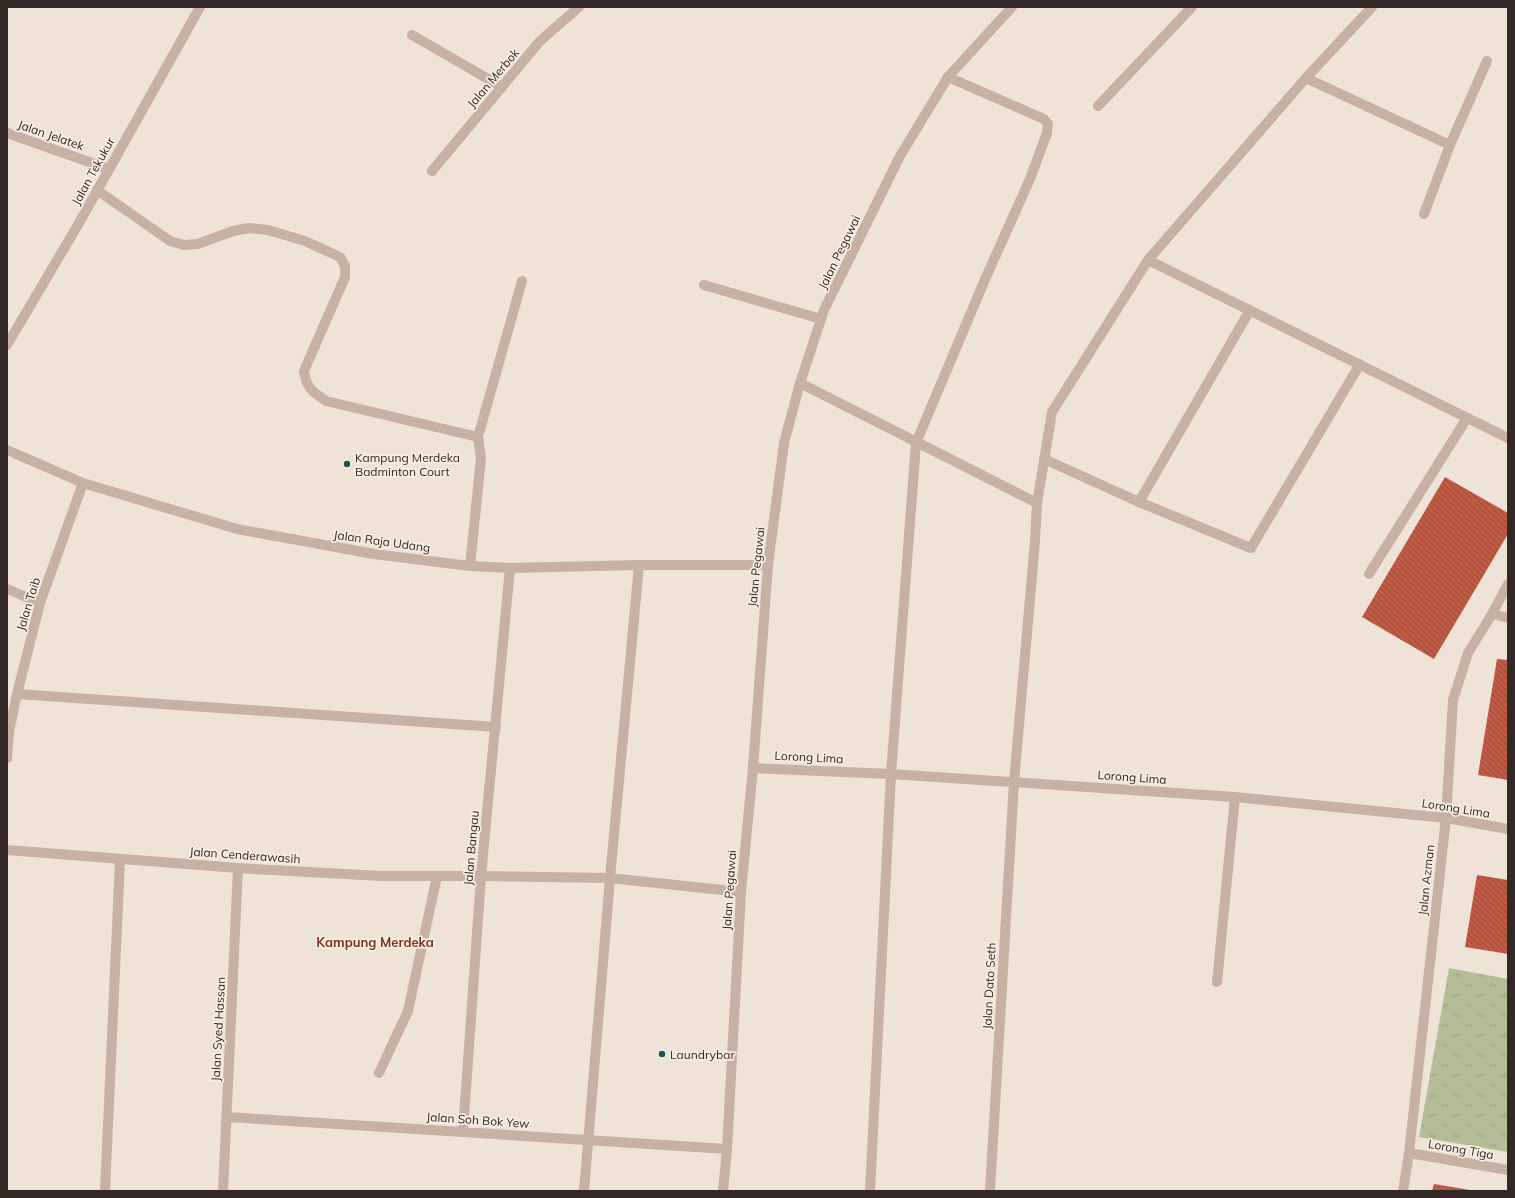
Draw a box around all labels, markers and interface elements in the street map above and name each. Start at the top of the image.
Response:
street label: Jalan Merbok [464,45,523,111]
street label: Jalan Jelatek [16,117,87,154]
street label: Jalan Tekukur [68,134,118,207]
street label: Jalan Pegawai [815,213,863,291]
place label: Kampung Merdeka Badminton Court [355,450,460,479]
marker: Kampung Merdeka Badminton Court [342,459,352,469]
street label: Jalan Pegawai [744,526,768,608]
street label: Jalan Raja Udang [333,527,431,555]
street label: Jalan Taib [13,576,43,632]
street label: Lorong Lima [774,748,844,766]
street label: Lorong Lima [1097,767,1167,787]
street label: Lorong Lima [1421,795,1491,821]
street label: Jalan Bangau [460,810,482,886]
street label: Jalan Cenderawasih [189,844,301,866]
street label: Jalan Azman [1415,844,1437,916]
street label: Jalan Pegawai [719,849,739,931]
district label: Kampung Merdeka [316,934,434,950]
street label: Jalan Dato Seth [979,942,999,1030]
street label: Jalan Syed Hassan [208,976,228,1082]
place label: Laundrybar [670,1047,735,1062]
marker: Laundrybar [657,1049,667,1059]
street label: Jalan Soh Bok Yew [426,1109,531,1131]
street label: Lorong Tiga [1427,1136,1495,1162]

